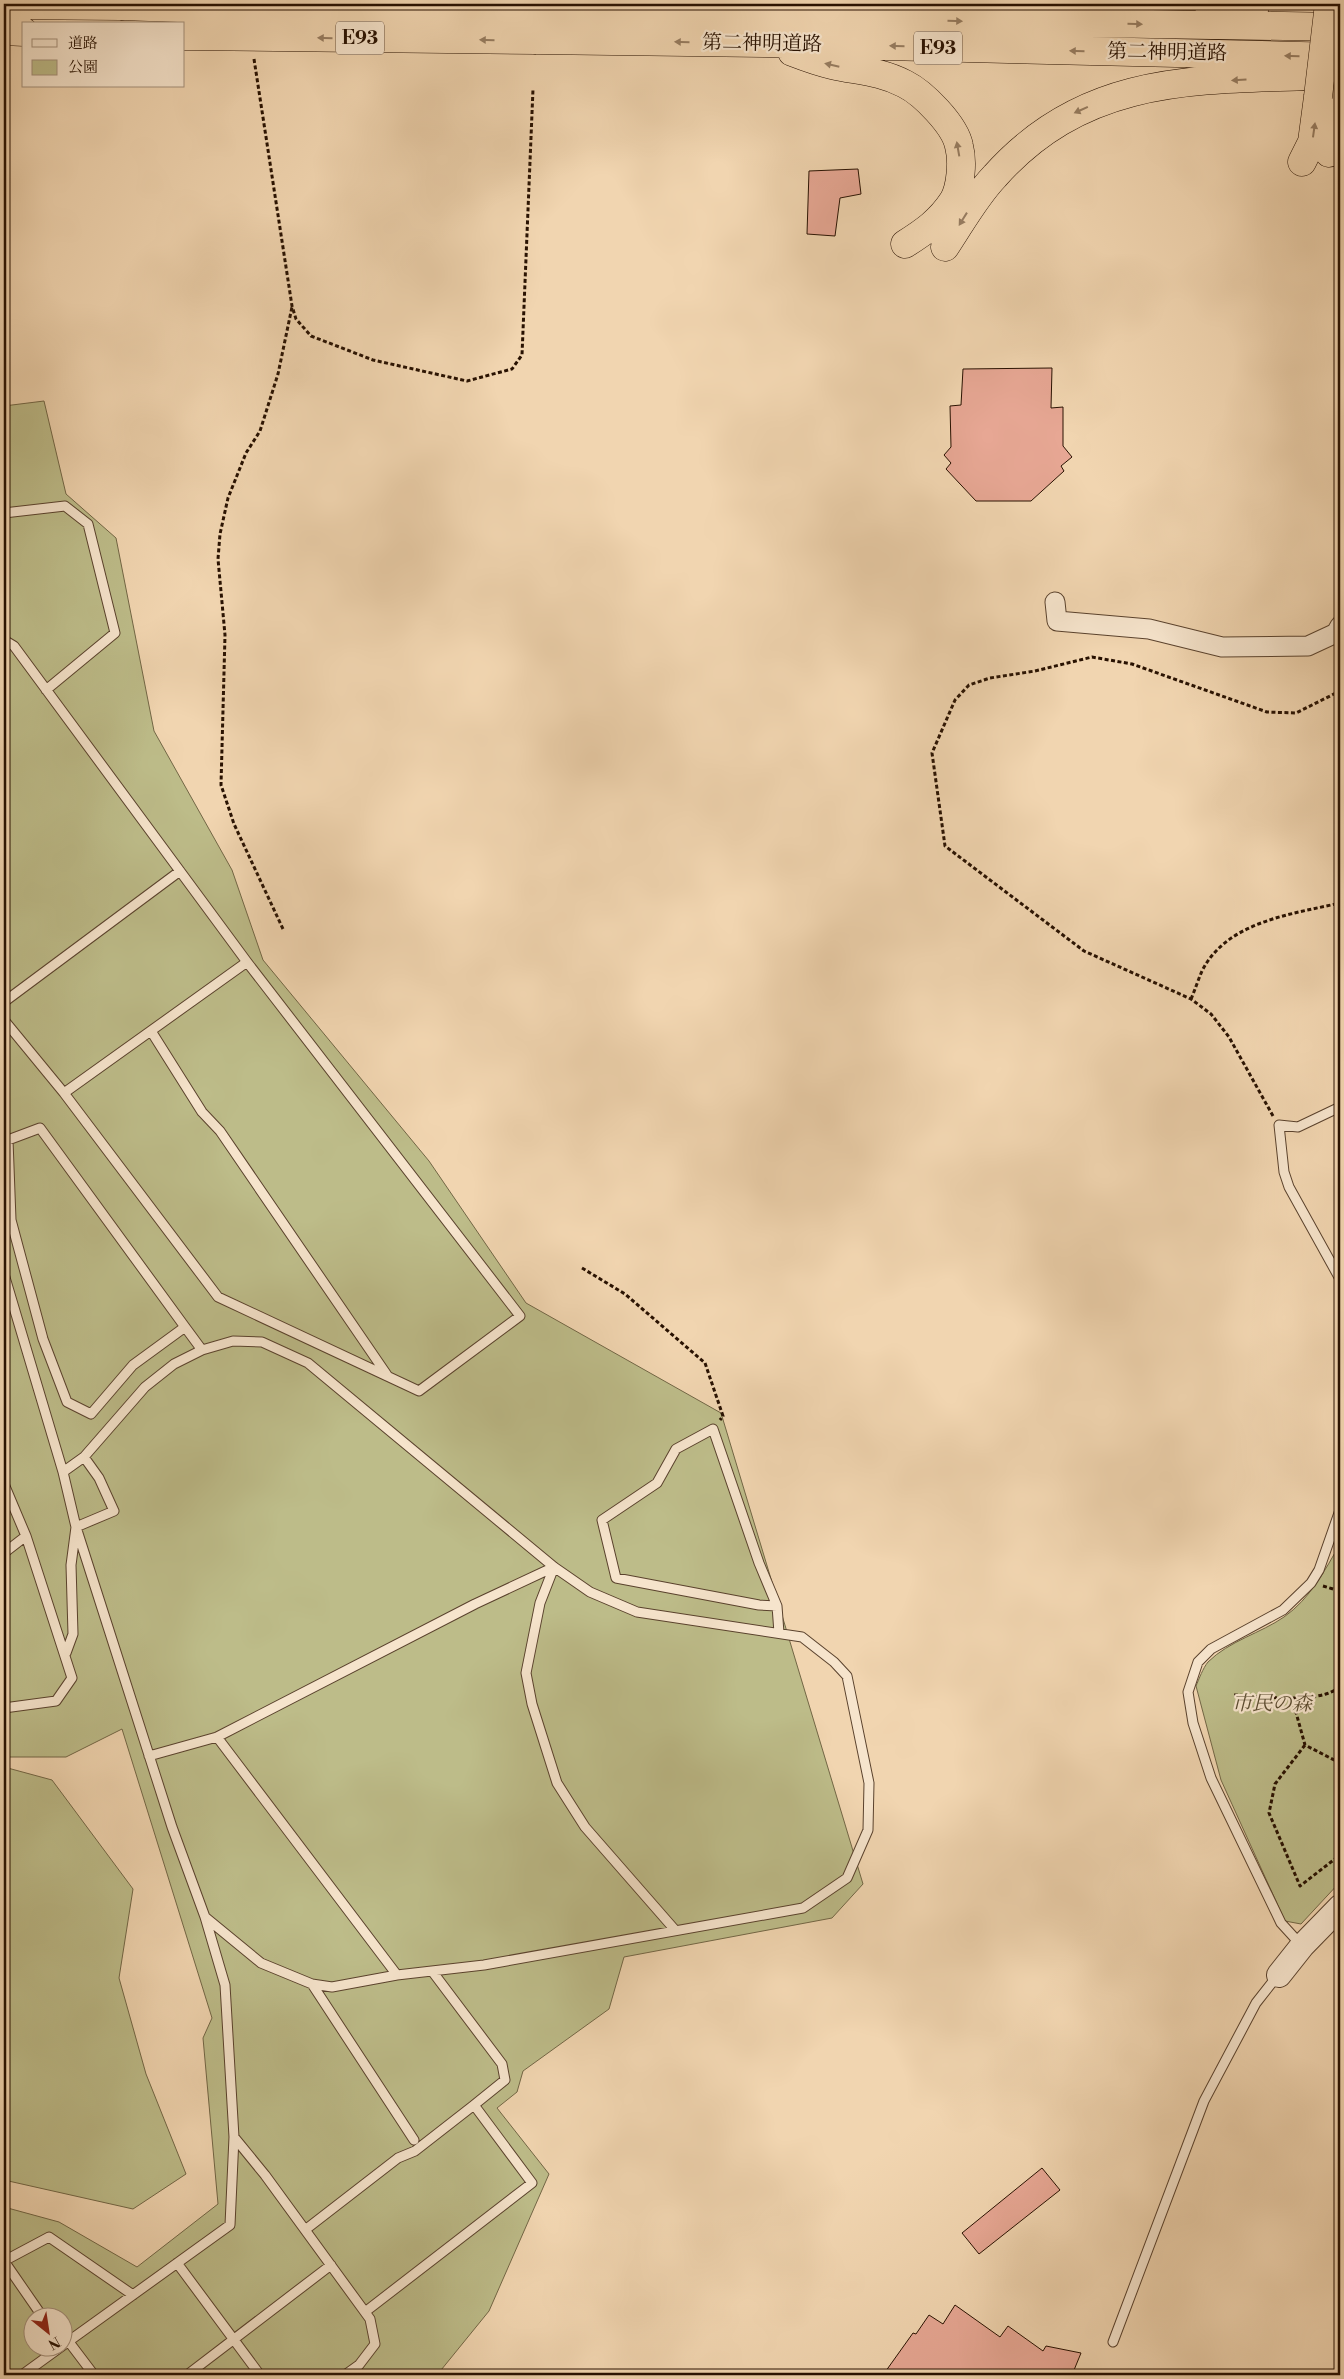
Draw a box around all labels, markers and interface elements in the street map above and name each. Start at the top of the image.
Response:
one-way arrow [948,17,964,25]
one-way arrow [1127,20,1143,28]
legend [22,22,185,88]
road number: E93 [336,22,384,54]
street label: 第二神明道路 [702,30,822,58]
road number: E93 [914,32,962,64]
one-way arrow [317,33,333,41]
text: 道路 [68,34,98,53]
one-way arrow [479,36,495,44]
one-way arrow [673,38,689,46]
street label: 第二神明道路 [1107,39,1227,67]
one-way arrow [888,42,904,50]
one-way arrow [1068,47,1084,55]
one-way arrow [1283,52,1299,60]
text: 公園 [68,58,98,77]
one-way arrow [825,61,840,69]
one-way arrow [1231,76,1247,84]
one-way arrow [1074,106,1088,114]
one-way arrow [1310,122,1318,138]
one-way arrow [954,140,962,156]
one-way arrow [959,212,968,225]
park label: 市民の森 [1232,1692,1314,1717]
north arrow [22,2306,72,2356]
text: N [45,2332,63,2353]

